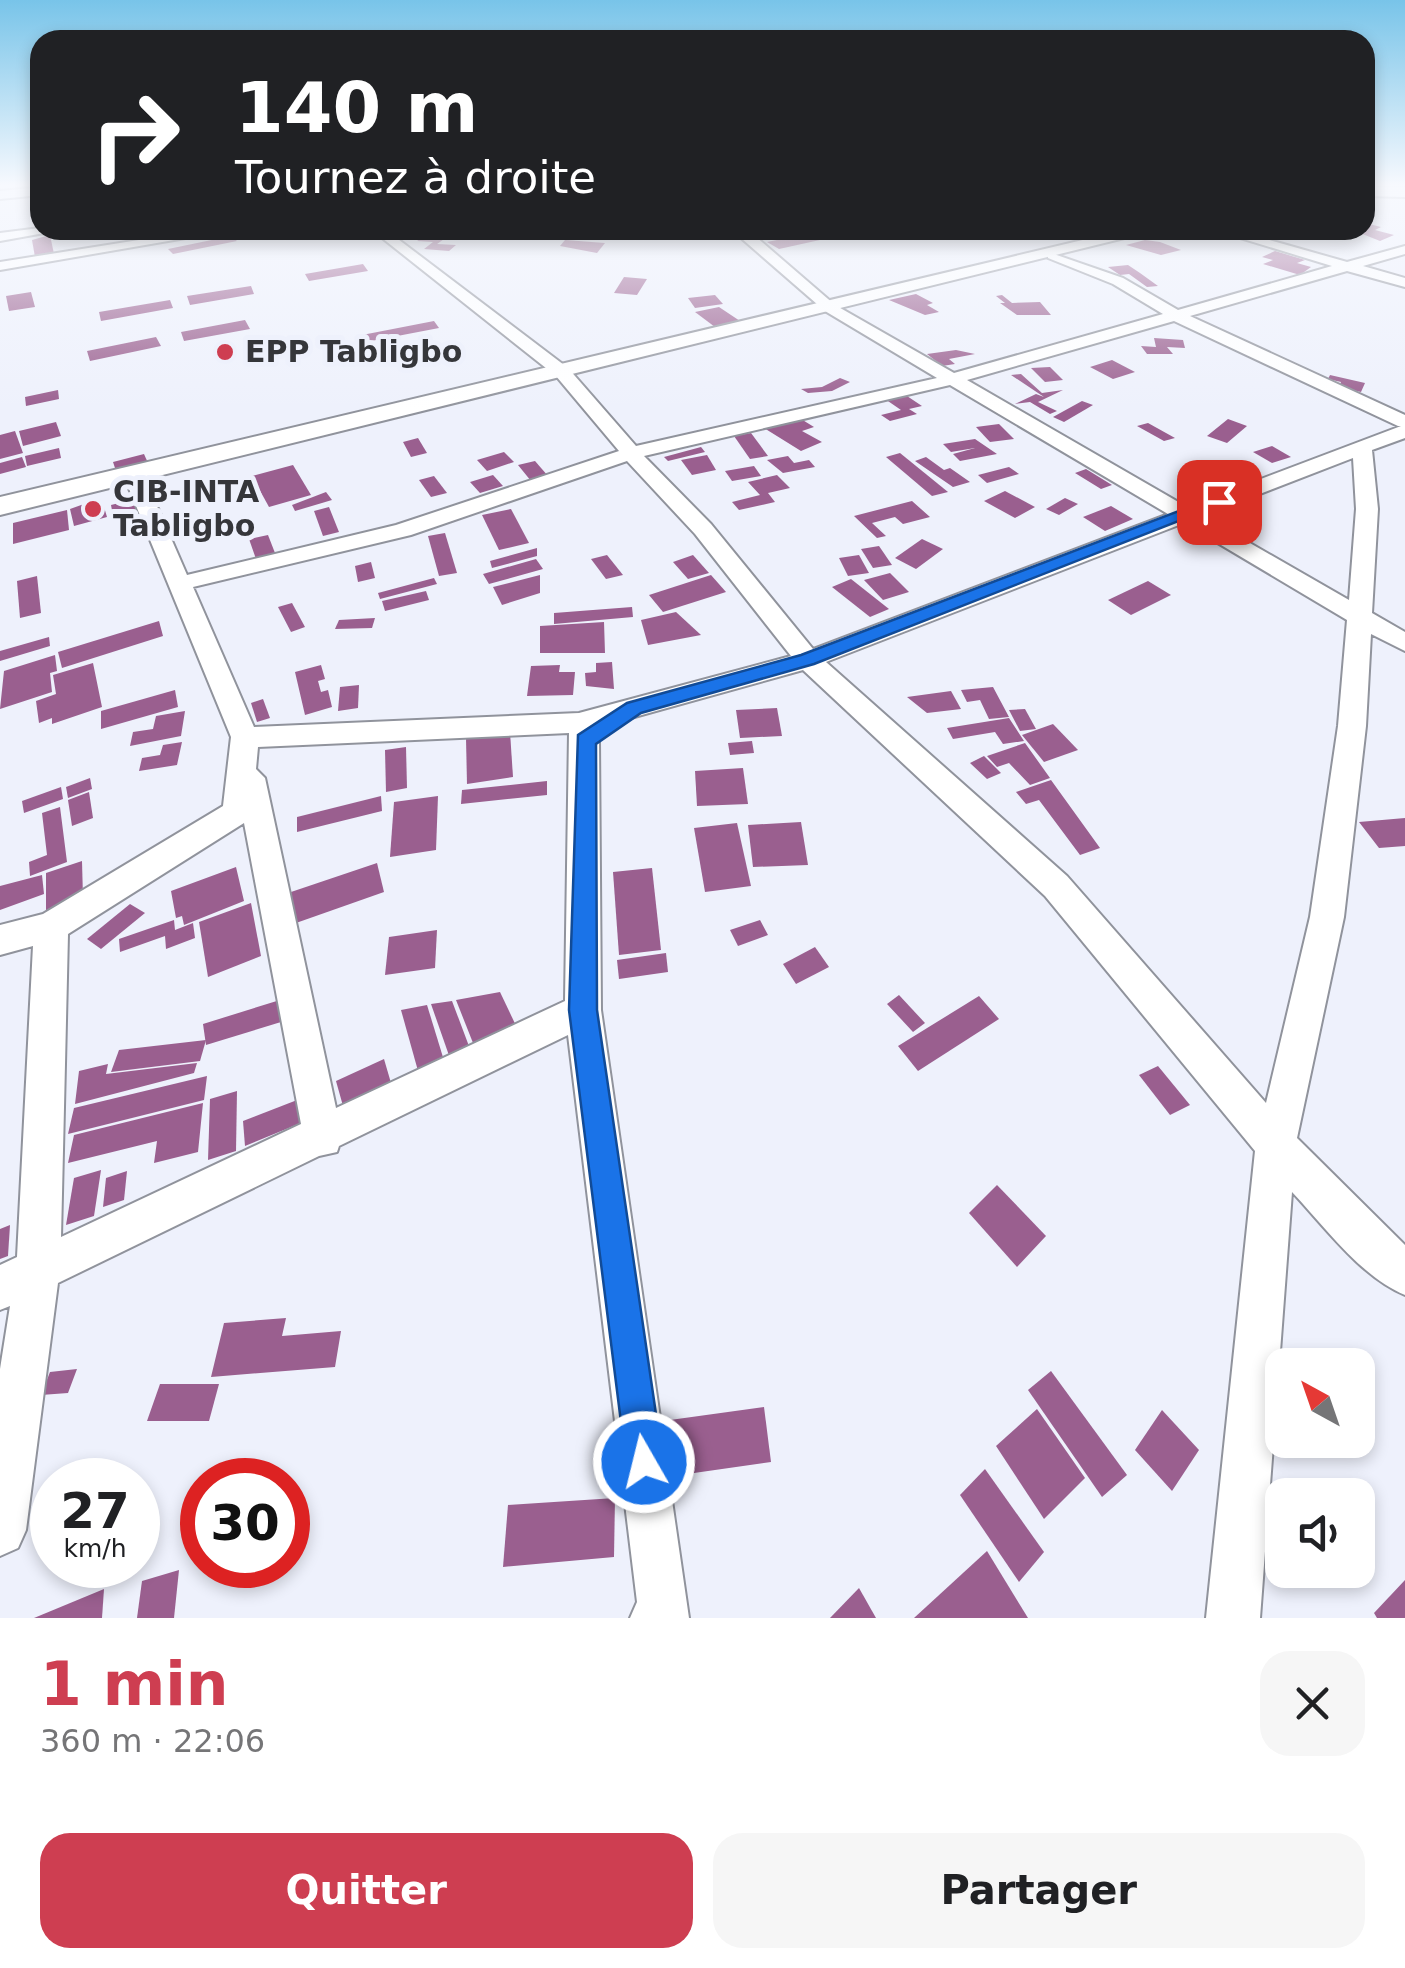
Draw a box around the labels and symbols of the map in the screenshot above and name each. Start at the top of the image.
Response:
place label: EPP Tabligbo [245,334,462,369]
marker: EPP Tabligbo [214,341,236,363]
pin [1177,460,1262,545]
place label: CIB-INTA Tabligbo [113,474,260,543]
marker: CIB-INTA Tabligbo [82,498,104,520]
north arrow [1265,1348,1375,1458]
position arrow [592,1410,696,1514]
speed limit sign: 30 [180,1458,310,1588]

